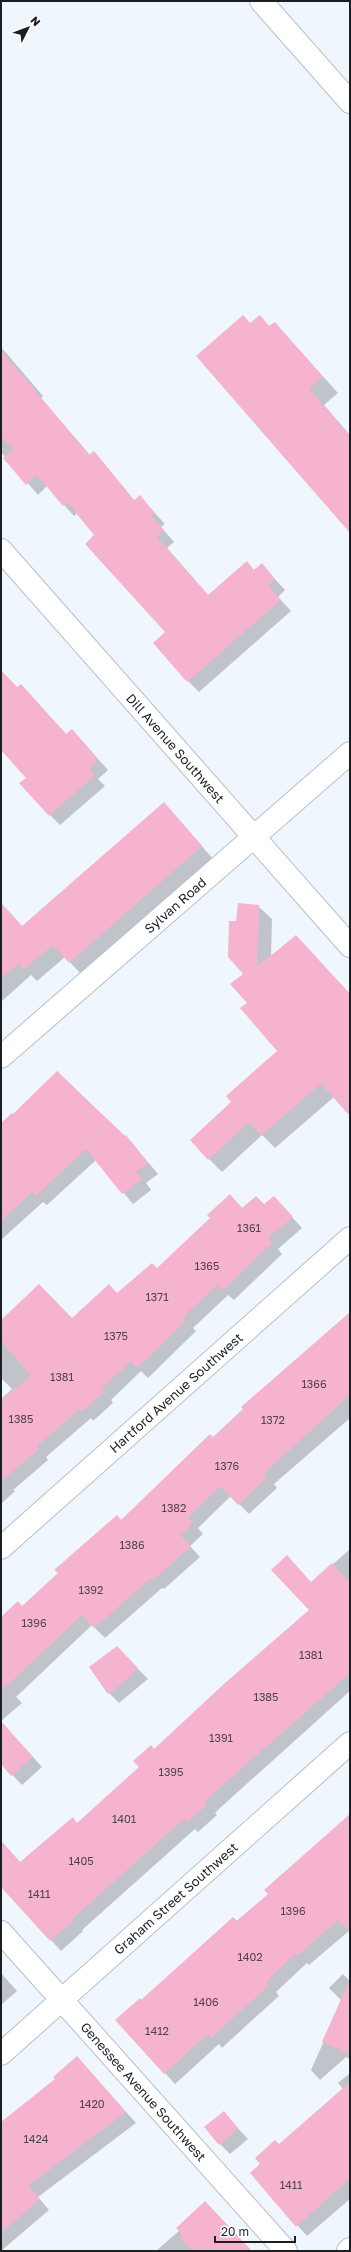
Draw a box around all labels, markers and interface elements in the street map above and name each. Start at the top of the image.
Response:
north arrow [8,8,48,48]
text: N [28,14,43,28]
street label: Dill Avenue Southwest [123,690,228,806]
street label: Sylvan Road [141,874,209,937]
house number: 1361 [237,1221,261,1234]
house number: 1365 [195,1259,219,1272]
house number: 1371 [146,1290,168,1303]
house number: 1375 [104,1329,128,1342]
street label: Hartford Avenue Southwest [106,1329,246,1456]
house number: 1381 [50,1370,74,1383]
house number: 1366 [301,1377,327,1390]
house number: 1385 [9,1412,33,1425]
house number: 1372 [261,1413,285,1426]
house number: 1376 [215,1459,239,1472]
house number: 1382 [162,1501,186,1514]
house number: 1386 [119,1538,145,1551]
house number: 1392 [79,1583,103,1596]
house number: 1396 [21,1616,47,1629]
house number: 1381 [299,1648,323,1661]
house number: 1385 [254,1690,278,1703]
house number: 1391 [209,1731,233,1744]
house number: 1395 [159,1765,183,1778]
house number: 1401 [112,1812,136,1825]
street label: Graham Street Southwest [110,1839,241,1958]
house number: 1405 [68,1854,94,1867]
house number: 1411 [28,1887,50,1900]
house number: 1396 [280,1904,306,1917]
house number: 1402 [237,1950,263,1963]
house number: 1406 [193,1995,219,2008]
street label: Genessee Avenue Southwest [77,2019,210,2164]
house number: 1412 [145,2024,169,2037]
house number: 1420 [79,2097,105,2110]
house number: 1424 [23,2132,49,2145]
house number: 1411 [280,2178,302,2191]
scale bar [215,2218,295,2244]
text: 20 m [221,2224,249,2239]

